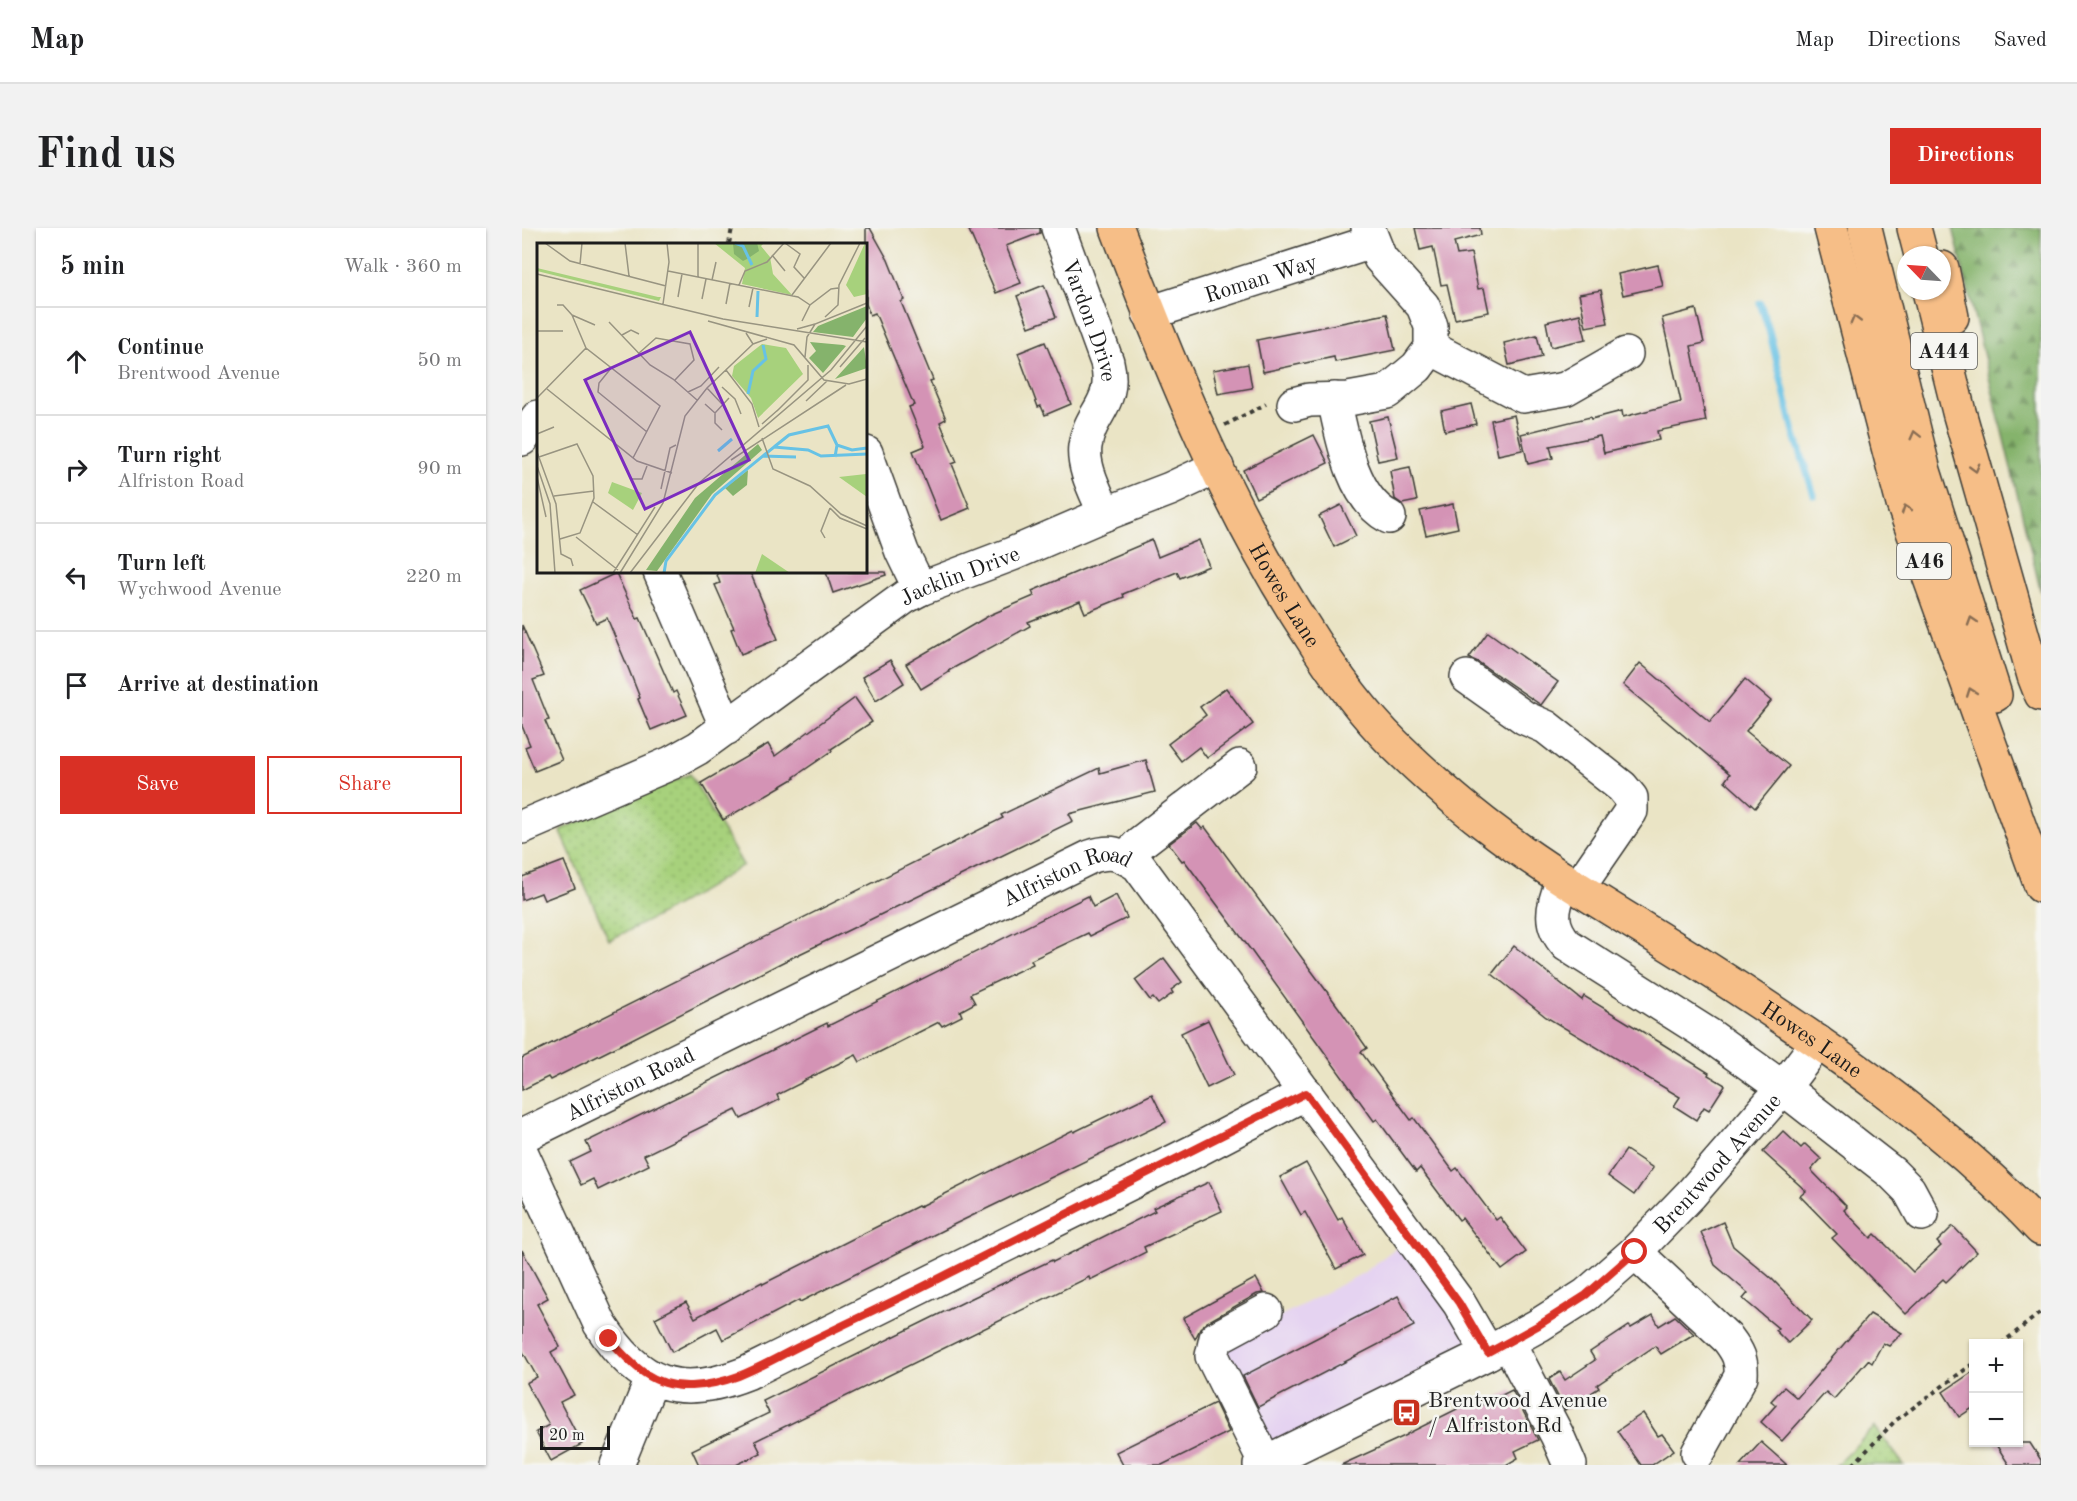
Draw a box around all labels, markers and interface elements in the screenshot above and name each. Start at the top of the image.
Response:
text: Map [30,27,84,55]
text: Map [1795,30,1834,51]
text: Directions [1867,30,1961,51]
text: Saved [1994,30,2047,51]
button: Directions [1890,128,2041,184]
text: Find us [36,135,175,177]
inset map [537,243,867,573]
north arrow [1897,246,1951,300]
street label: Roman Way [1202,251,1321,308]
text: 5 min [60,254,125,280]
text: Walk · 360 m [343,257,462,277]
street label: Vardon Drive [1057,257,1118,382]
one-way arrow [1850,316,1862,326]
road number: A444 [1911,333,1977,369]
text: Continue [117,337,204,359]
icon: ahead [60,345,93,378]
text: 50 m [417,351,462,371]
text: Brentwood Avenue [117,364,280,384]
one-way arrow [1910,430,1923,440]
text: Turn right [117,445,221,467]
icon: right [60,453,93,486]
text: 90 m [417,459,462,479]
one-way arrow [1968,462,1980,473]
text: Alfriston Road [117,472,244,492]
one-way arrow [1900,504,1913,515]
street label: Howes Lane [1244,540,1323,652]
street label: Jacklin Drive [897,543,1023,611]
road number: A46 [1897,543,1951,579]
text: Turn left [117,553,206,575]
icon: left [60,561,93,594]
text: 220 m [406,567,462,587]
text: Wychwood Avenue [117,580,282,600]
one-way arrow [1966,616,1979,627]
icon: arrive [60,669,93,702]
text: Arrive at destination [117,674,319,696]
one-way arrow [1966,688,1979,698]
button: Save [60,756,255,814]
button: Share [267,756,462,814]
street label: Alfriston Road [999,844,1135,911]
street label: Howes Lane [1757,998,1866,1083]
street label: Alfriston Road [563,1044,698,1126]
street label: Brentwood Avenue [1650,1090,1786,1239]
route start [1621,1238,1647,1264]
route end [595,1325,621,1351]
map controls [1969,1339,2023,1447]
button: + [1969,1339,2023,1393]
place label: Brentwood Avenue / Alfriston Rd [1428,1390,1607,1437]
button: − [1969,1393,2023,1447]
bus stop icon: Brentwood Avenue / Alfriston Rd [1391,1396,1423,1428]
scale bar [540,1423,610,1450]
text: 20 m [549,1428,585,1444]

